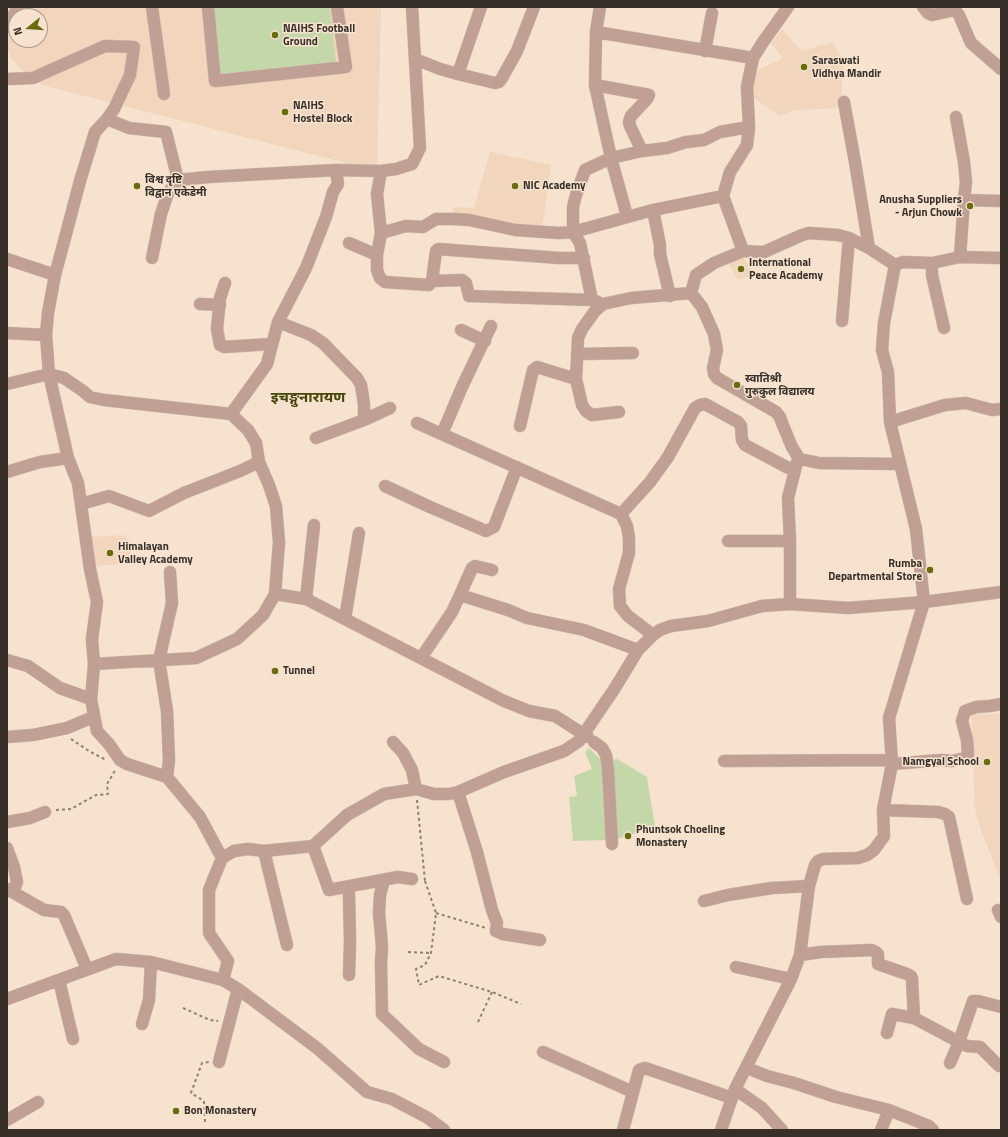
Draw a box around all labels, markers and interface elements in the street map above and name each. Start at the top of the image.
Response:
north arrow [8,8,48,48]
place label: NAIHS Football Ground [283,22,355,48]
text: N [9,25,26,37]
marker: NAIHS Football Ground [270,30,280,40]
place label: Saraswati Vidhya Mandir [812,54,881,80]
marker: Saraswati Vidhya Mandir [799,62,809,72]
place label: NAIHS Hostel Block [293,99,353,125]
marker: NAIHS Hostel Block [280,107,290,117]
place label: विश्व दृष्टि विद्वान एकेडेमी [145,173,207,199]
place label: NIC Academy [523,179,586,193]
marker: विश्व दृष्टि विद्वान एकेडेमी [132,181,142,191]
marker: NIC Academy [510,181,520,191]
place label: Anusha Suppliers - Arjun Chowk [879,193,962,219]
marker: Anusha Suppliers - Arjun Chowk [965,201,975,211]
place label: International Peace Academy [749,256,823,282]
marker: International Peace Academy [736,264,746,274]
place label: स्वातिश्री गुरुकुल विद्यालय [745,372,815,398]
marker: स्वातिश्री गुरुकुल विद्यालय [732,380,742,390]
district label: इचङ्गुनारायण [271,389,345,407]
place label: Himalayan Valley Academy [118,540,193,566]
marker: Himalayan Valley Academy [105,548,115,558]
place label: Rumba Departmental Store [828,557,922,583]
marker: Rumba Departmental Store [925,565,935,575]
place label: Tunnel [283,664,315,678]
marker: Tunnel [270,666,280,676]
place label: Namgyal School [903,755,979,769]
marker: Namgyal School [982,757,992,767]
place label: Phuntsok Choeling Monastery [636,823,725,849]
marker: Phuntsok Choeling Monastery [623,831,633,841]
place label: Bon Monastery [184,1104,256,1118]
marker: Bon Monastery [171,1106,181,1116]

